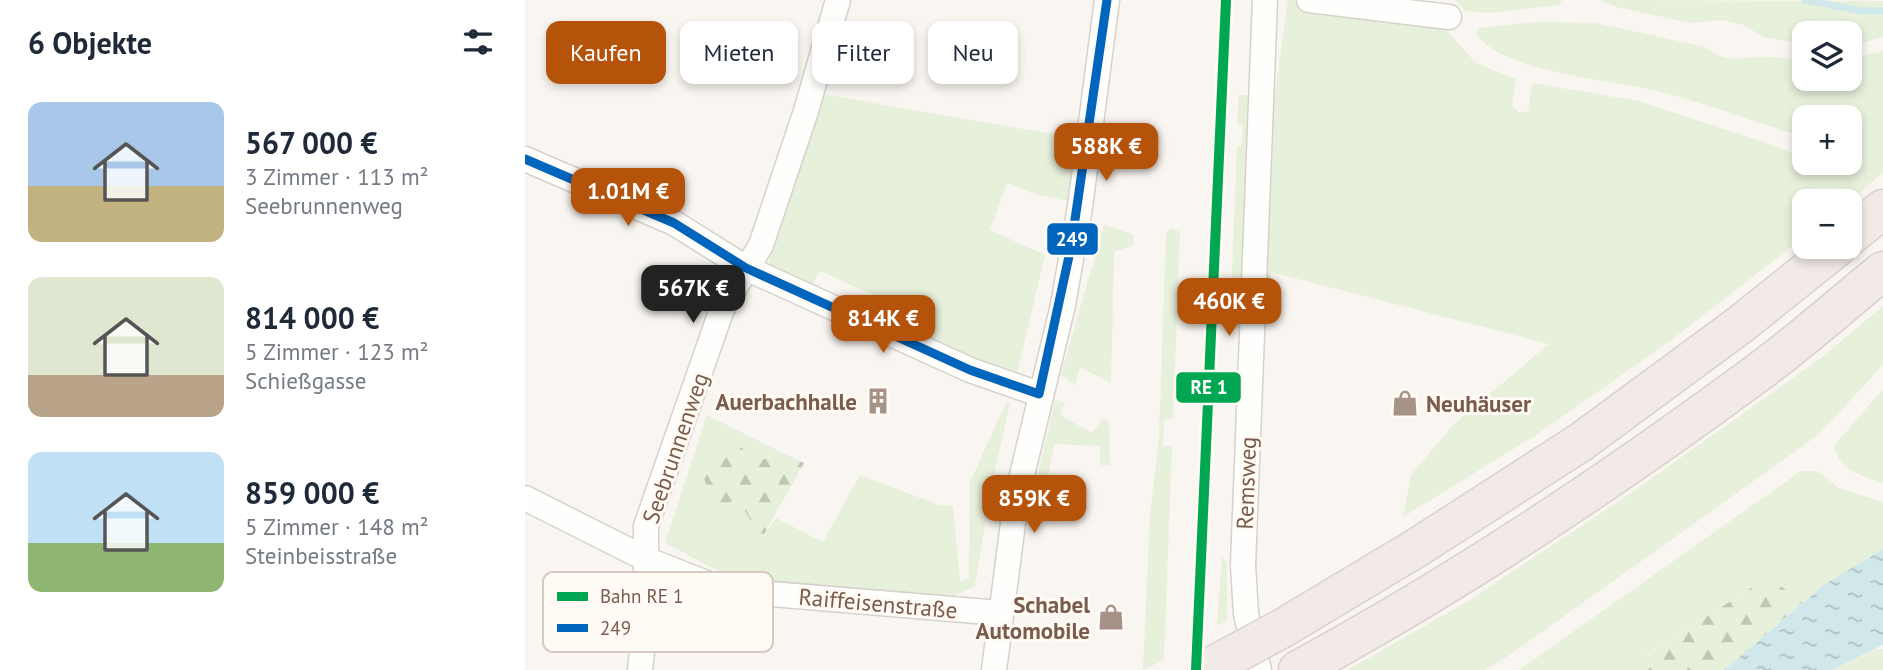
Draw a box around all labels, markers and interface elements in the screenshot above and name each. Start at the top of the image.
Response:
chip: Kaufen [546,21,666,84]
chip: Mieten [680,21,798,84]
chip: Filter [812,21,914,84]
chip: Neu [928,21,1018,84]
map controls [1792,21,1862,259]
button: layers [1792,21,1862,91]
text: 6 Objekte [28,23,152,62]
icon: filters [459,23,497,61]
button: + [1792,105,1862,175]
text: 567 000 € [245,123,378,162]
pin: 588K € [1049,124,1163,183]
icon: home [84,130,168,214]
text: 588K € [1070,131,1142,160]
text: 3 Zimmer · 113 m² [245,162,429,191]
pin: 1.01M € [563,168,693,228]
text: 1.01M € [587,176,669,205]
button: − [1792,189,1862,259]
text: Seebrunnenweg [245,191,403,220]
line badge: 249 [1046,222,1099,256]
text: 249 [1056,227,1088,251]
pin: 567K € [636,266,750,325]
text: 567K € [657,273,729,302]
pin: 460K € [1172,278,1286,338]
text: 460K € [1193,286,1265,315]
pin: 814K € [826,296,940,355]
text: 814 000 € [245,298,379,337]
text: 814K € [847,303,919,332]
icon: home [84,305,168,389]
text: 5 Zimmer · 123 m² [245,337,429,366]
text: Schießgasse [245,366,366,395]
street label: Seebrunnenweg [636,369,714,527]
line badge: RE 1 [1175,371,1242,404]
text: RE 1 [1191,375,1227,399]
building icon: Auerbachhalle [863,386,893,416]
place label: Auerbachhalle [716,387,857,416]
shop icon: Neuhäuser [1390,388,1420,418]
place label: Neuhäuser [1426,389,1532,418]
street label: Remsweg [1230,436,1262,530]
text: 859 000 € [245,473,379,512]
pin: 859K € [977,476,1091,535]
icon: home [84,480,168,564]
text: 859K € [998,483,1070,512]
text: 5 Zimmer · 148 m² [245,512,429,541]
text: Steinbeisstraße [245,541,397,570]
legend [543,572,773,652]
street label: Raiffeisenstraße [797,582,959,624]
text: Bahn RE 1 [600,584,683,608]
place label: Schabel Automobile [976,590,1090,645]
shop icon: Schabel Automobile [1096,602,1126,632]
text: 249 [600,616,631,640]

